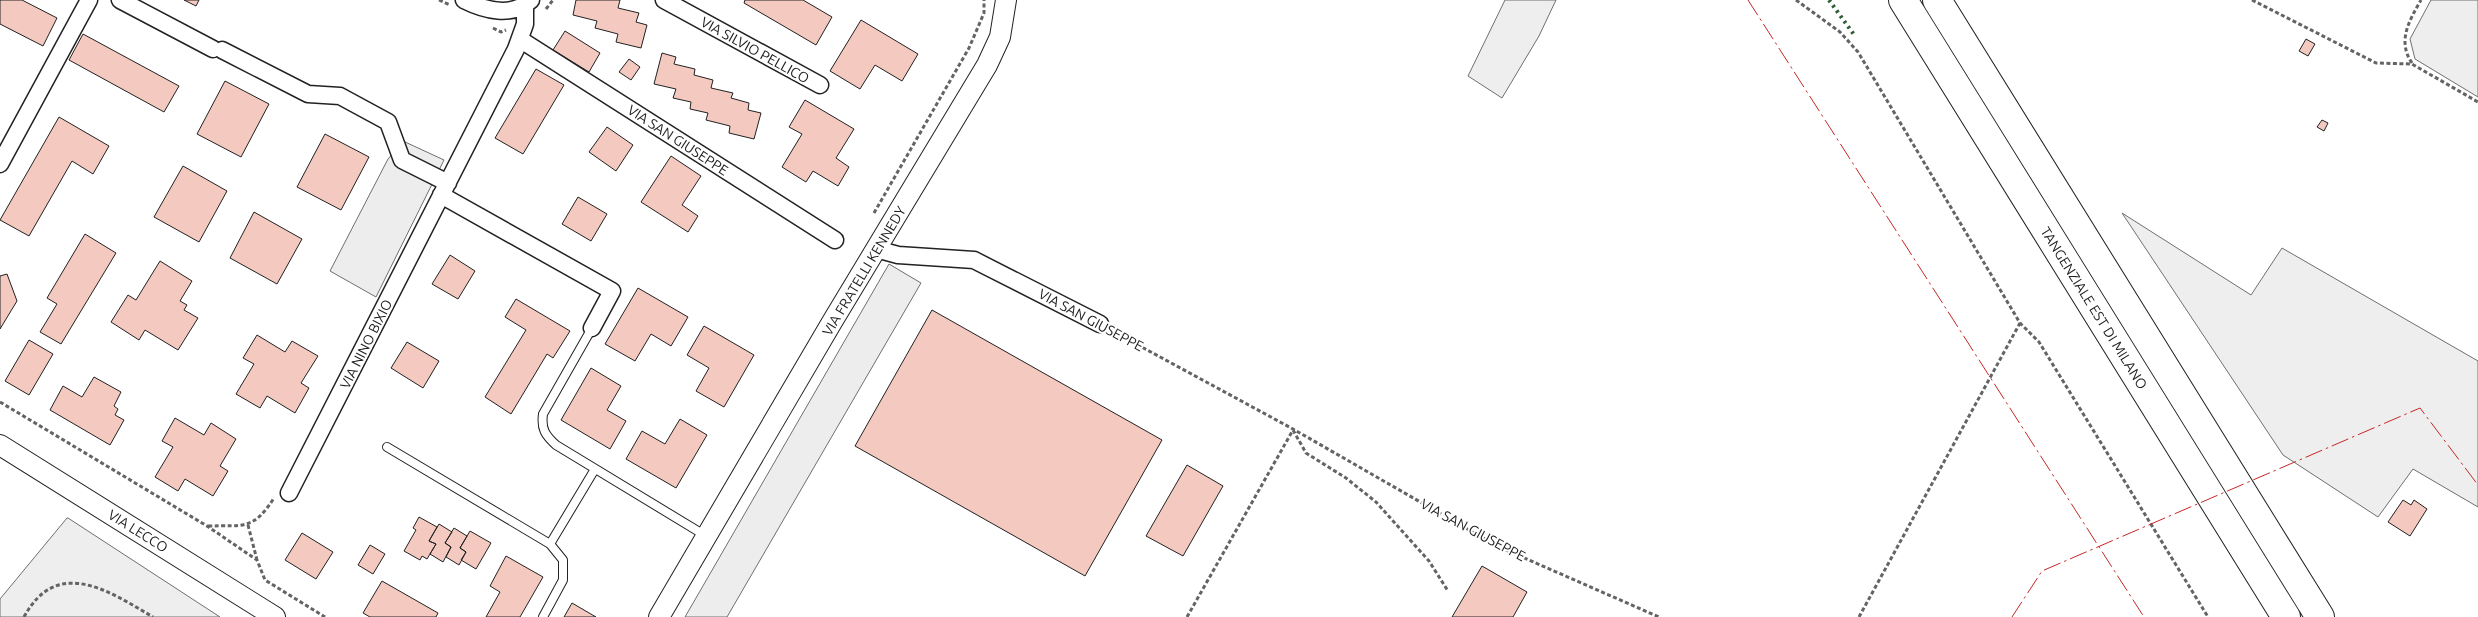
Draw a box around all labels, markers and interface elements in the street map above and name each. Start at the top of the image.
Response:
street label: VIA SILVIO PELLICO [698,14,812,87]
street label: VIA SAN GIUSEPPE [625,102,731,179]
street label: VIA FRATELLI KENNEDY [819,203,909,339]
street label: TANGENZIALE EST DI MILANO [2037,224,2151,392]
street label: VIA SAN GIUSEPPE [1036,286,1146,355]
street label: VIA NINO BIXIO [337,297,395,391]
street label: VIA SAN GIUSEPPE [1418,496,1528,565]
street label: VIA LECCO [105,506,171,556]

